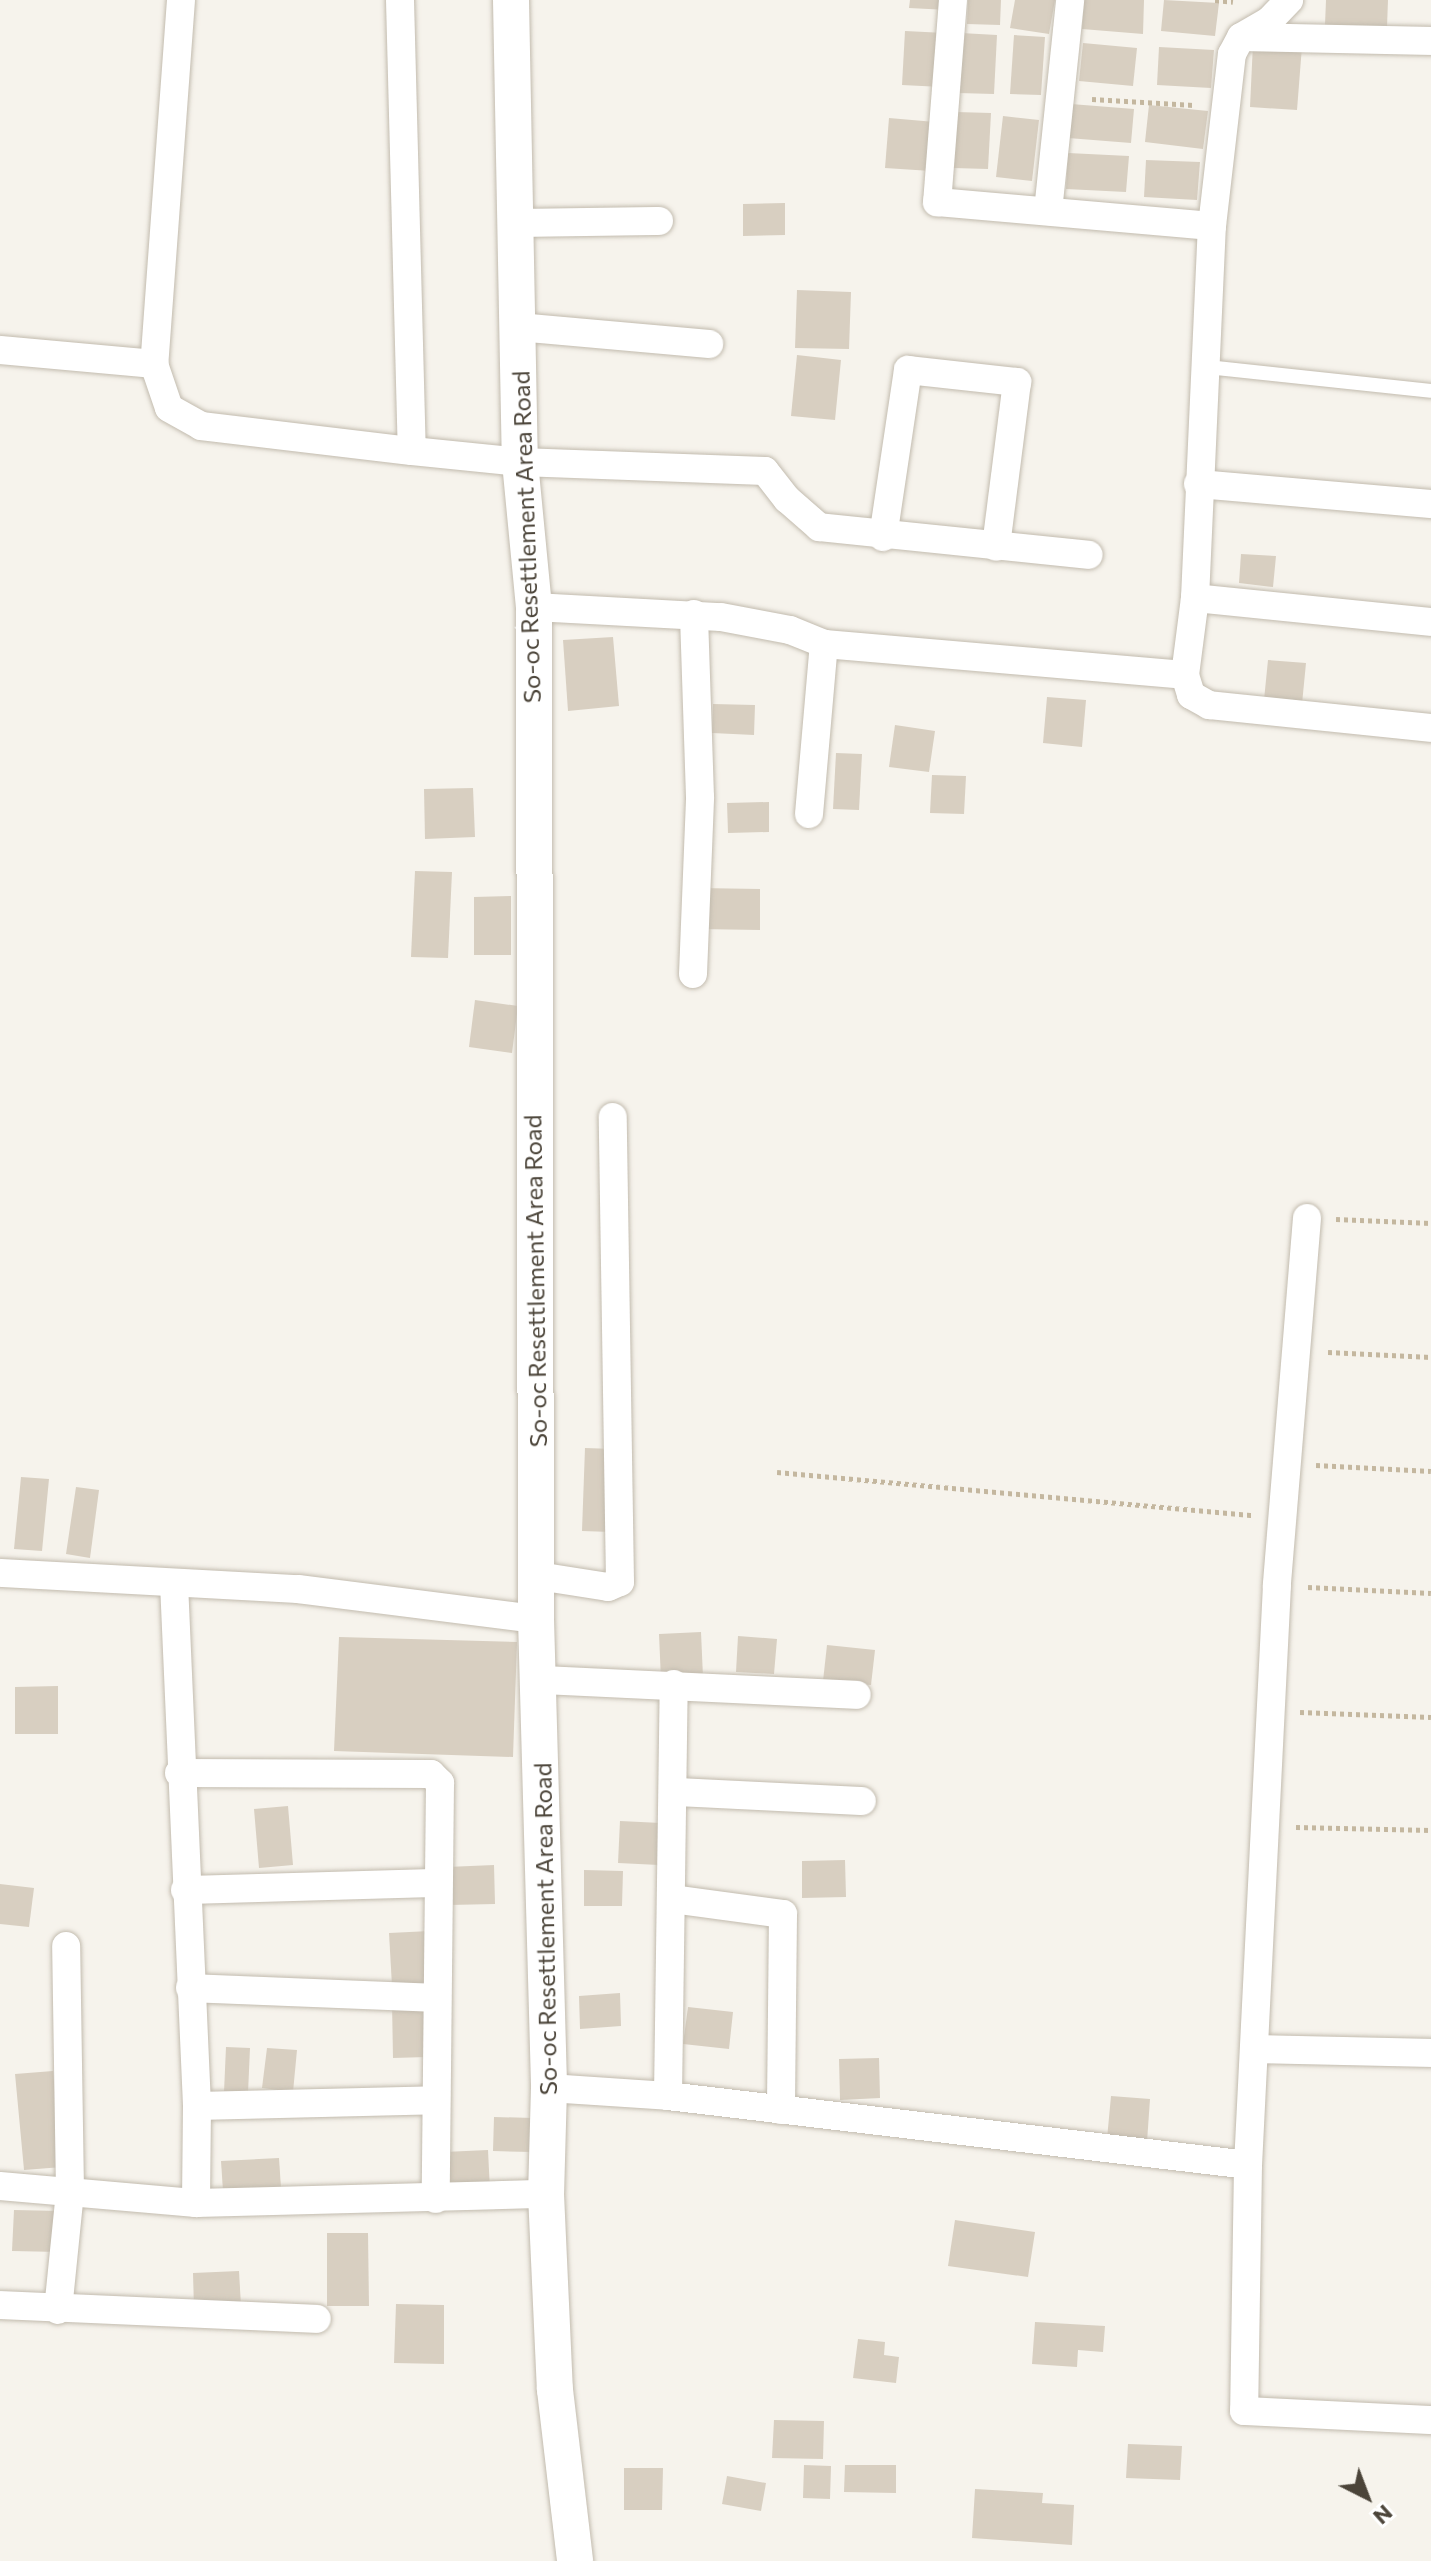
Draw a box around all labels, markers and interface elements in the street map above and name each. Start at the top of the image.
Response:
street label: So-oc Resettlement Area Road [506,370,546,704]
street label: So-oc Resettlement Area Road [518,1115,552,1447]
street label: So-oc Resettlement Area Road [528,1763,562,2095]
north arrow [1327,2457,1407,2537]
text: N [1368,2500,1399,2531]

